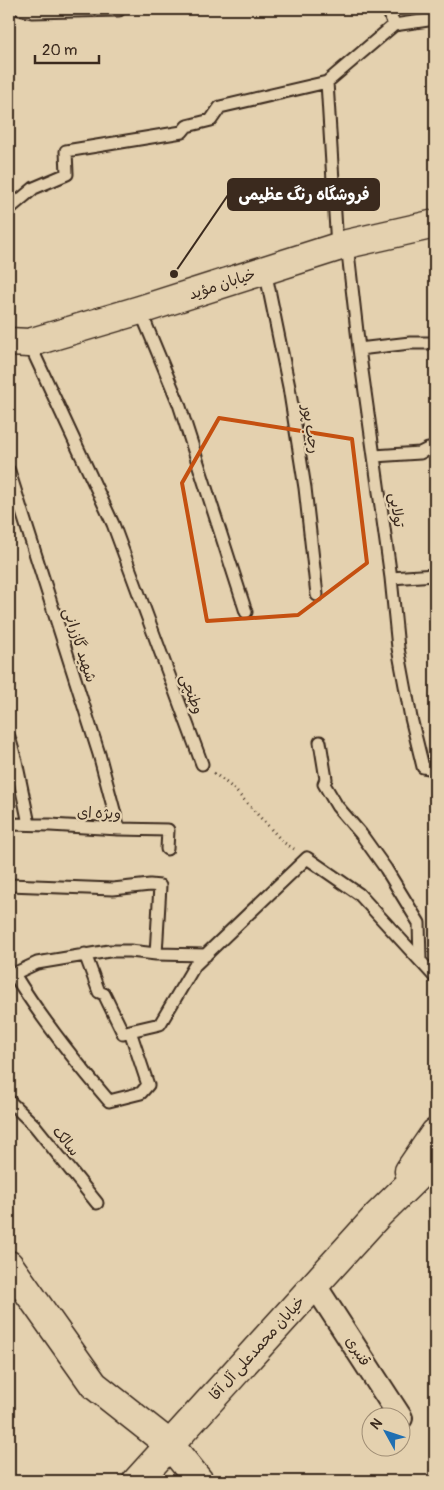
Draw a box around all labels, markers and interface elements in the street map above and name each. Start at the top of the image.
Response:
scale bar [35,32,99,64]
text: 20 m [42,41,77,60]
callout: فروشگاه رنگ عظیمی [228,179,379,210]
text: فروشگاه رنگ عظیمی [238,185,370,205]
street label: خیابان مؤید [186,265,258,304]
street label: رجب پور [297,402,324,455]
street label: تولایی [385,492,408,529]
street label: شهید گازرانی [59,605,101,685]
street label: وطنچی [176,672,208,717]
street label: ویژه ای [76,803,121,824]
street label: سالک [48,1122,83,1160]
street label: خیابان محمدعلی آل آقا [206,1292,309,1404]
street label: قنبری [341,1333,374,1370]
north arrow [362,1408,412,1458]
text: N [367,1415,386,1433]

